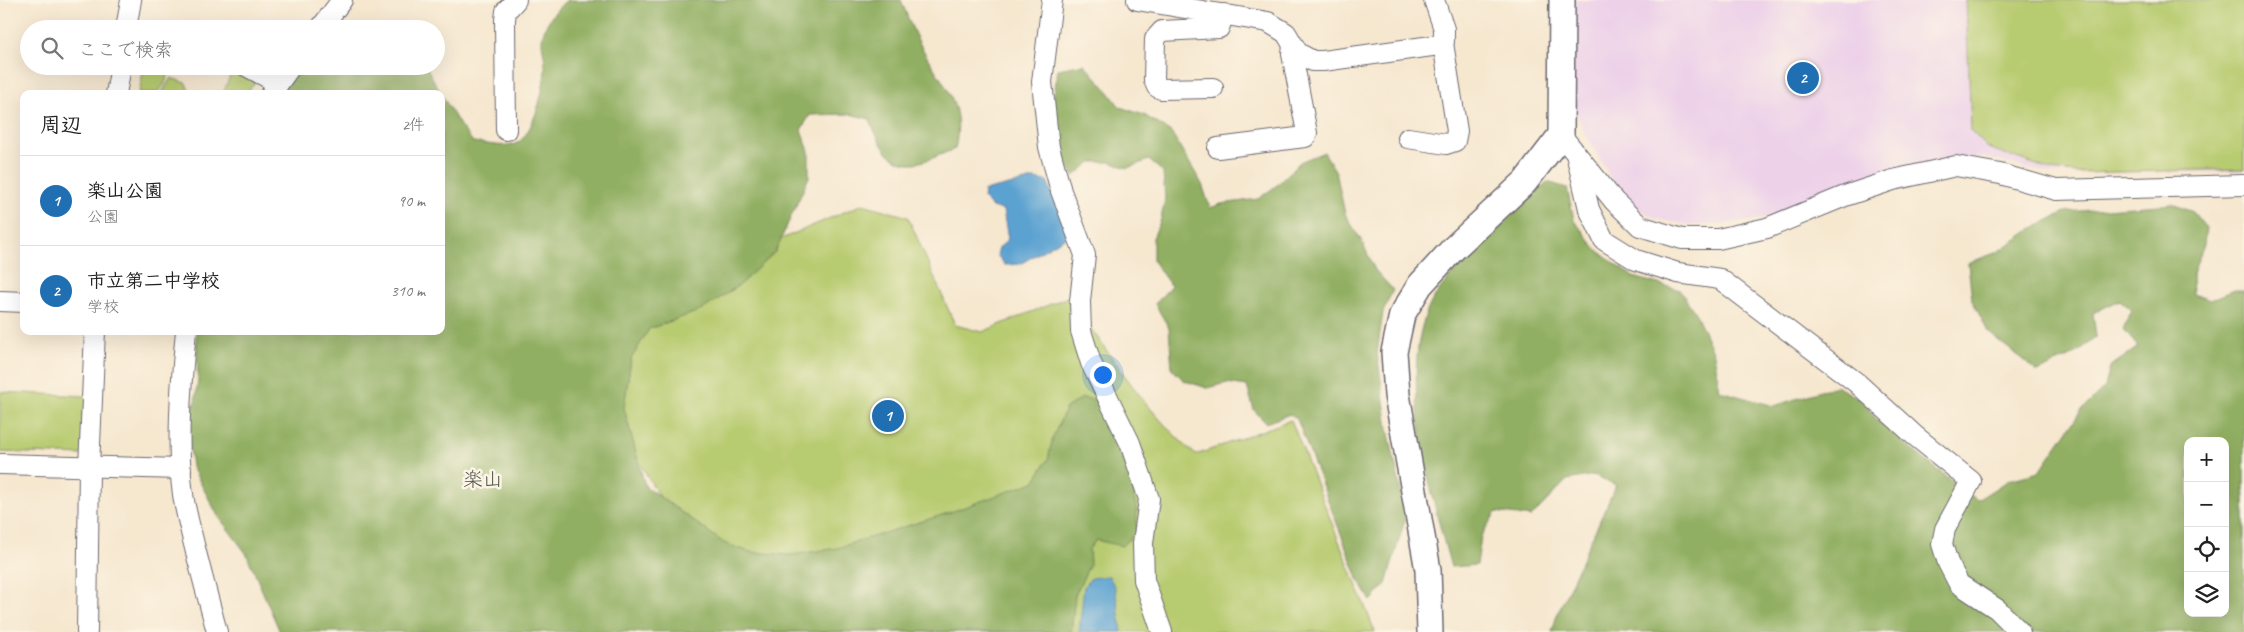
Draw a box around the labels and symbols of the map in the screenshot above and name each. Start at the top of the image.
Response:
pin: 2 [1787,59,1819,97]
your location [1090,362,1116,388]
pin: 1 [872,397,904,435]
park label: 楽山 [463,467,503,492]

